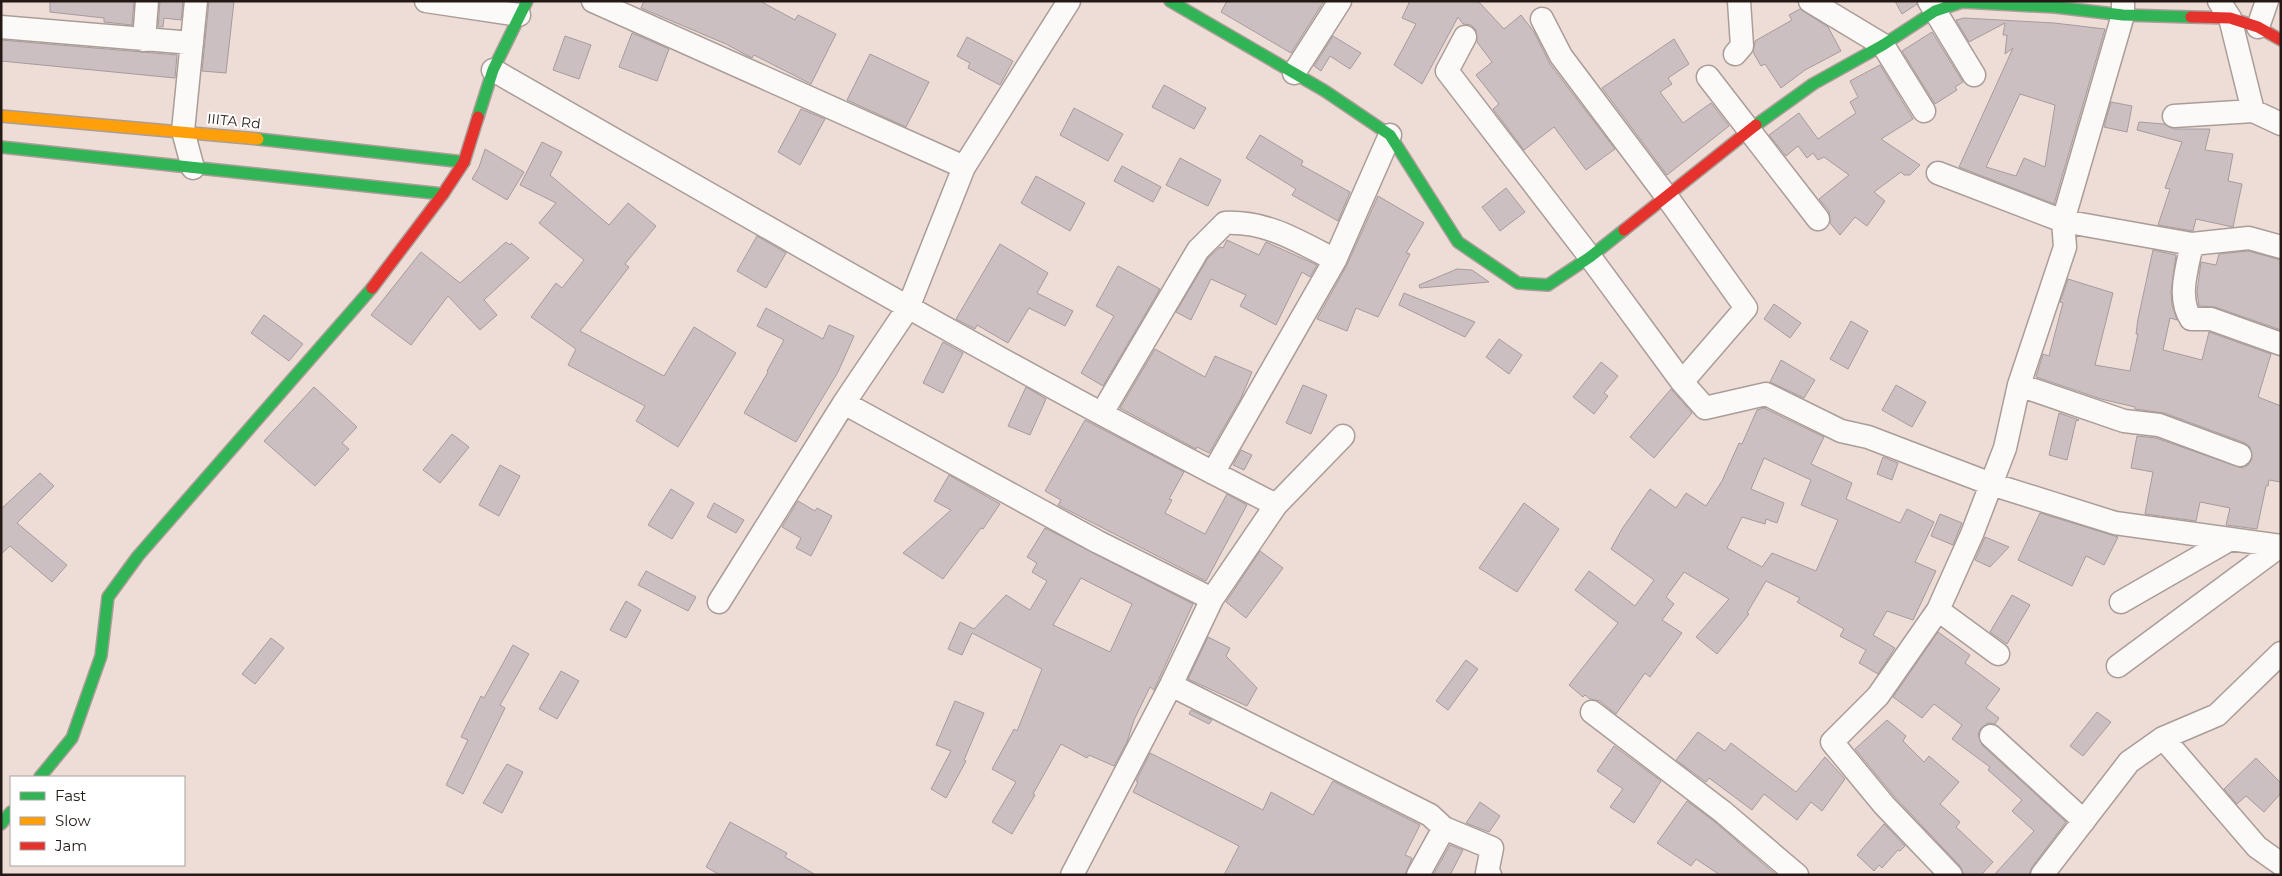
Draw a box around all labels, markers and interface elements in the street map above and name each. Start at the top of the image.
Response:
street label: IIITA Rd [206,109,262,133]
legend [10,776,185,866]
text: Fast [55,786,86,805]
text: Slow [55,811,91,830]
text: Jam [54,836,87,855]

